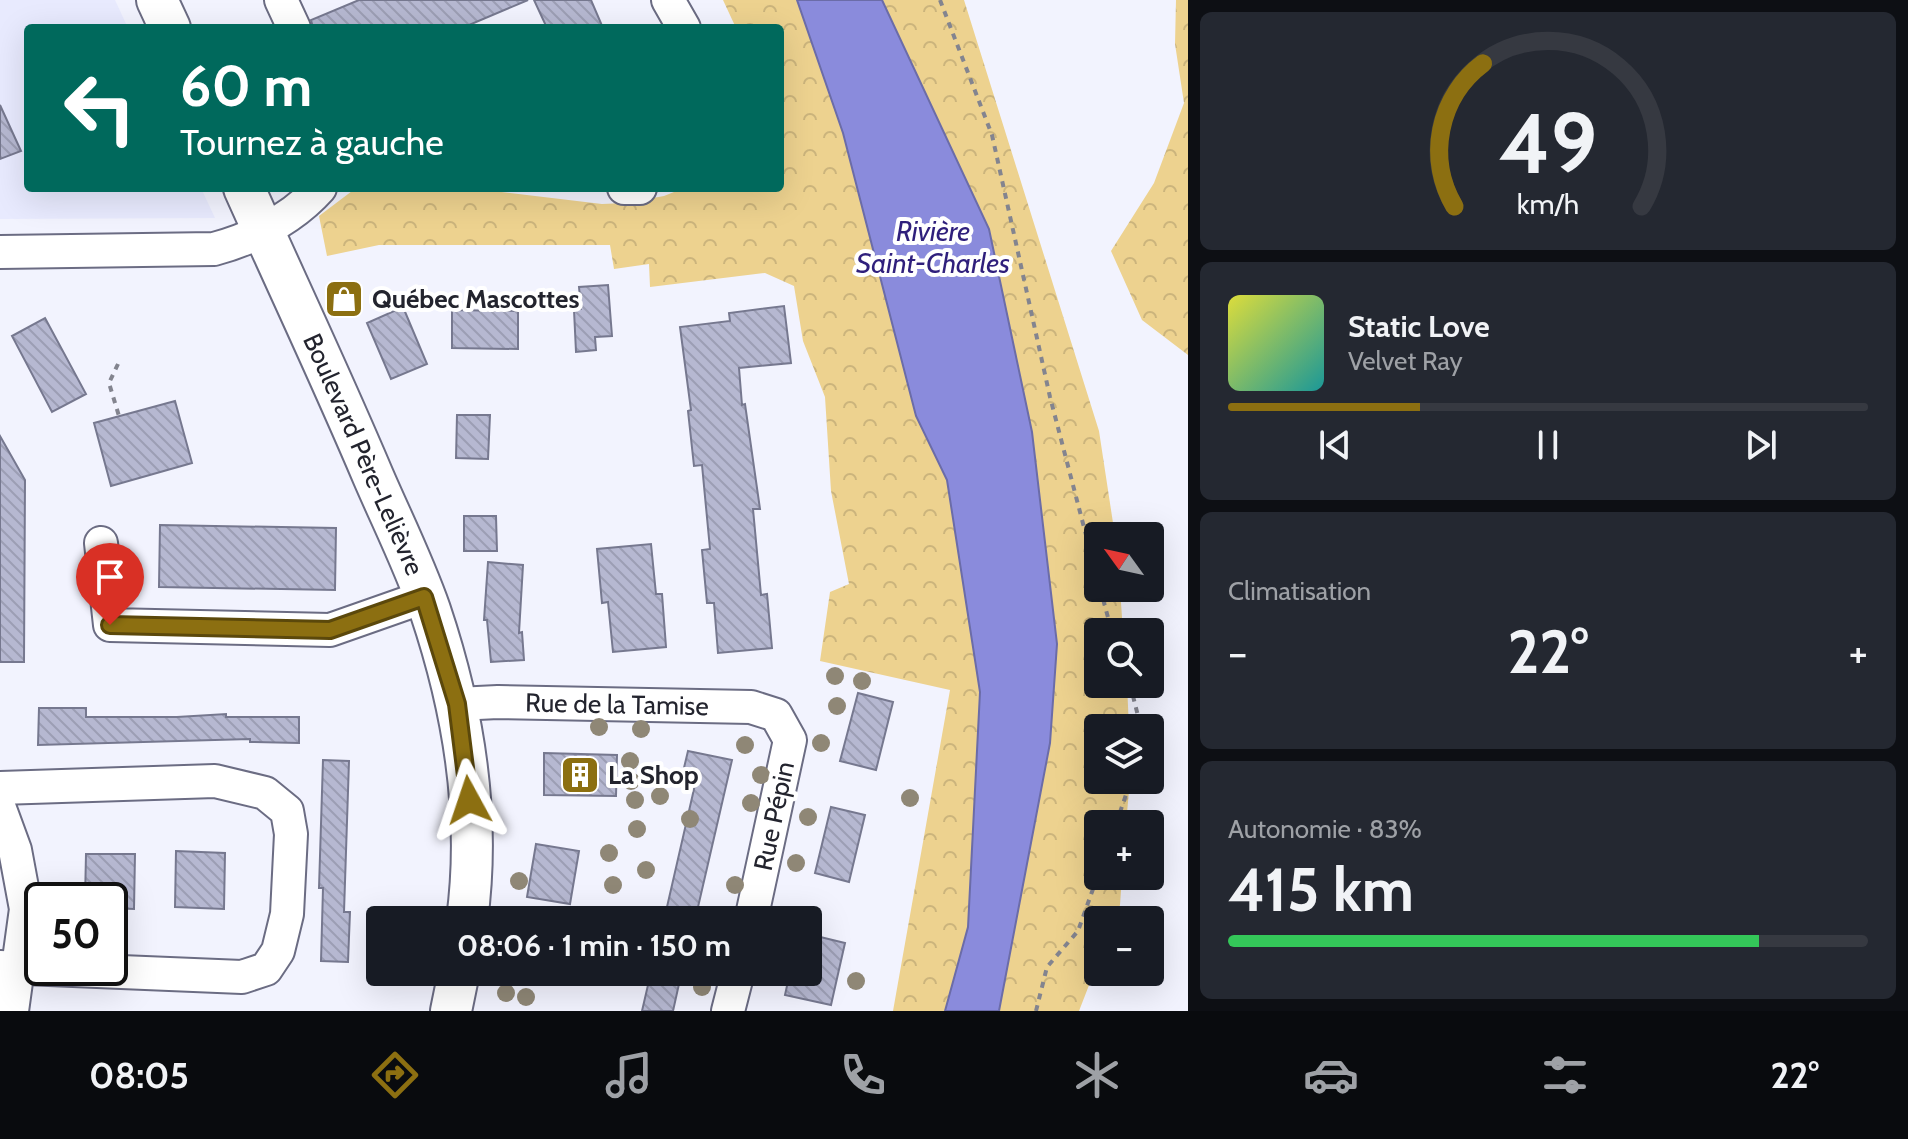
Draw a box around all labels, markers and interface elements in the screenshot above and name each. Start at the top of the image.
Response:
text: 60 m [180,52,312,120]
icon: left [48,56,152,160]
text: 49 [1499,92,1597,193]
text: Tournez à gauche [180,120,444,164]
text: km/h [1517,186,1579,221]
water label: Rivière Saint-Charles [856,214,1010,280]
shop icon: Québec Mascottes [323,278,365,320]
place label: Québec Mascottes [372,283,579,315]
text: Static Love [1348,308,1490,345]
street label: Boulevard Père-Lelièvre [296,328,431,580]
text: Velvet Ray [1348,345,1463,377]
icon: previous [1313,423,1357,467]
icon: pause [1526,423,1570,467]
icon: next [1739,423,1783,467]
north arrow [1084,522,1164,602]
map controls [1084,522,1164,986]
pin [76,543,144,625]
icon: arrive [88,555,132,599]
text: Climatisation [1228,575,1371,607]
text: 22° [1508,615,1588,688]
button: search [1084,618,1164,698]
text: − [1228,626,1247,679]
text: + [1849,626,1868,679]
street label: Rue de la Tamise [525,687,709,722]
button: layers [1084,714,1164,794]
building icon: La Shop [559,754,601,796]
position arrow [427,758,511,842]
place label: La Shop [608,759,699,791]
street label: Rue Pépin [747,759,801,873]
button: + [1084,810,1164,890]
text: Autonomie · 83% [1228,813,1422,845]
text: 415 km [1228,853,1414,926]
speed limit sign: 50 [24,882,128,986]
button: − [1084,906,1164,986]
text: 08:06 · 1 min · 150 m [457,927,731,964]
icon: directions [367,1047,423,1103]
icon: music [601,1047,657,1103]
icon: phone [835,1047,891,1103]
icon: climate [1069,1047,1125,1103]
icon: car [1303,1047,1359,1103]
icon: filters [1537,1047,1593,1103]
text: 08:05 [89,1053,189,1097]
text: 22° [1770,1053,1819,1097]

